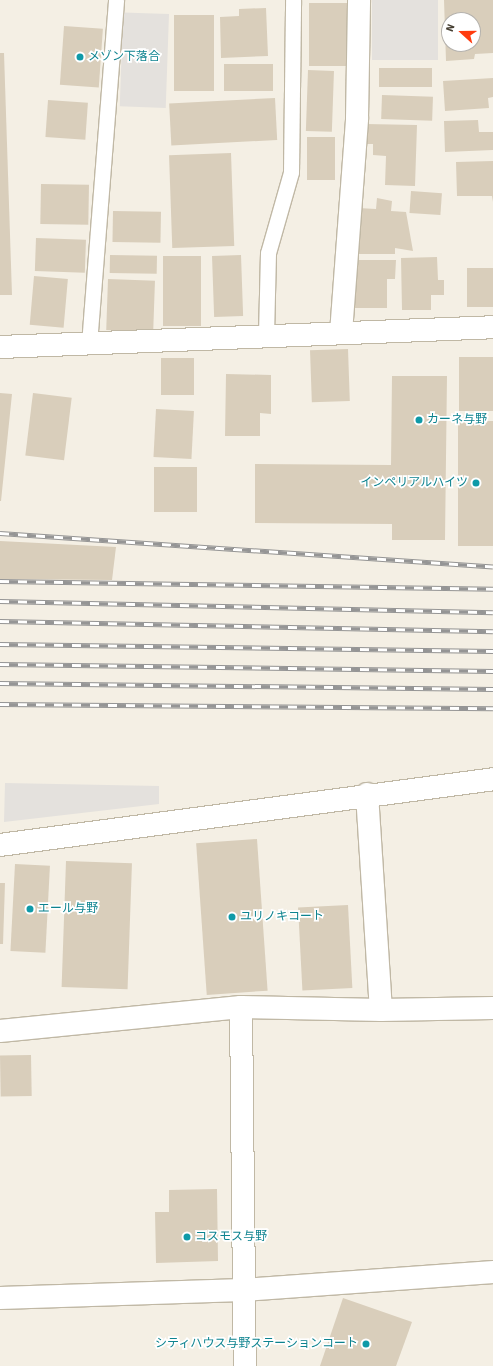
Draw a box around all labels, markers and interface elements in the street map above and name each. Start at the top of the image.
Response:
north arrow [441,12,481,52]
text: N [442,22,459,34]
place label: メゾン下落合 [88,50,160,64]
marker: メゾン下落合 [75,52,85,62]
place label: カーネ与野 [427,413,487,427]
marker: カーネ与野 [414,415,424,425]
place label: インペリアルハイツ [360,476,468,490]
marker: インペリアルハイツ [471,478,481,488]
place label: エール与野 [38,902,98,916]
marker: エール与野 [25,904,35,914]
place label: ユリノキコート [240,910,324,924]
marker: ユリノキコート [227,912,237,922]
place label: コスモス与野 [195,1230,267,1244]
marker: コスモス与野 [182,1232,192,1242]
place label: シティハウス与野ステーションコート [154,1337,358,1351]
marker: シティハウス与野ステーションコート [361,1339,371,1349]

